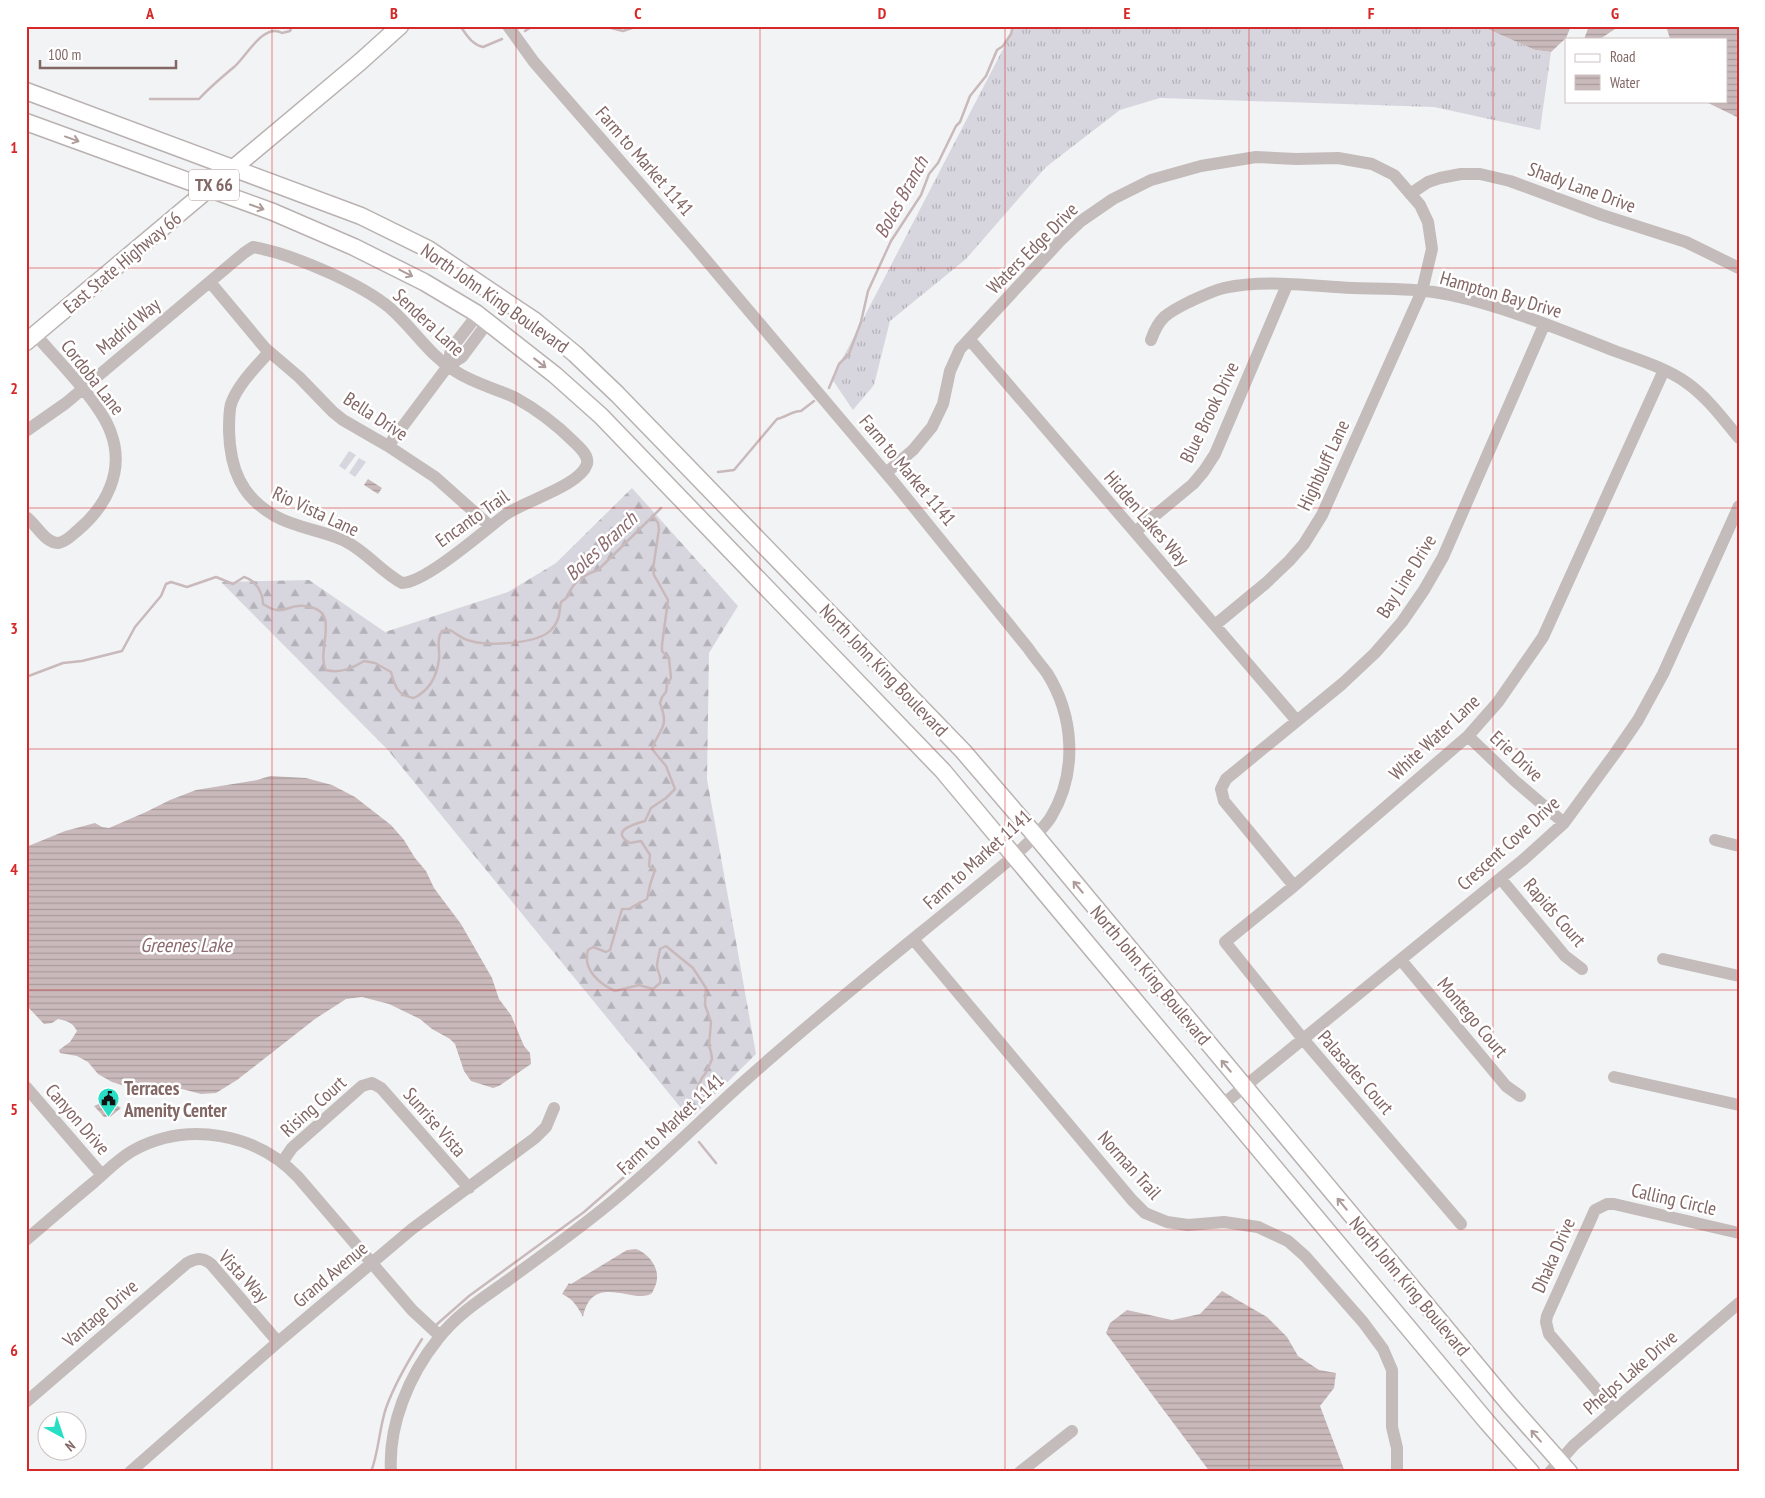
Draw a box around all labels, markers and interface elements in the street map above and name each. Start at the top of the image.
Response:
text: A [145,3,155,23]
text: B [390,3,398,23]
text: C [634,3,642,23]
text: D [878,3,887,23]
text: E [1124,3,1131,23]
text: F [1368,3,1375,23]
text: G [1611,3,1619,23]
scale bar [40,38,176,70]
legend [1565,38,1728,102]
text: 100 m [48,45,81,64]
text: Road [1610,47,1636,66]
text: Water [1610,73,1641,92]
street label: Farm to Market 1141 [591,101,699,221]
one-way arrow [64,135,79,144]
text: 1 [10,137,18,157]
water label: Boles Branch [868,150,935,242]
street label: Shady Lane Drive [1525,156,1639,218]
road number: TX 66 [189,170,239,200]
street label: Waters Edge Drive [981,197,1083,299]
one-way arrow [249,203,265,212]
street label: East State Highway 66 [58,206,186,318]
street label: North John King Boulevard [416,238,574,358]
street label: Hampton Bay Drive [1437,265,1565,323]
one-way arrow [398,268,413,278]
street label: Sendera Lane [388,283,470,361]
street label: Madrid Way [91,292,166,360]
street label: Cordoba Lane [56,334,130,420]
street label: Blue Brook Drive [1174,357,1244,466]
one-way arrow [533,358,547,368]
text: 2 [10,378,18,398]
street label: Bella Drive [339,386,413,446]
street label: Farm to Market 1141 [855,410,961,530]
street label: Highbluff Lane [1292,416,1354,514]
street label: Hidden Lakes Way [1099,466,1195,571]
street label: Rio Vista Lane [269,481,363,542]
street label: Encanto Trail [431,484,514,552]
water label: Boles Branch [559,505,643,586]
street label: Bay Line Drive [1371,530,1441,622]
street label: North John King Boulevard [815,599,953,741]
text: 3 [10,618,18,638]
street label: White Water Lane [1384,689,1484,785]
street label: Erie Drive [1485,725,1549,787]
street label: Crescent Cove Drive [1452,791,1564,895]
street label: Farm to Market 1141 [918,804,1036,914]
text: 4 [10,859,18,879]
street label: Rapids Court [1519,873,1592,952]
one-way arrow [1073,880,1084,893]
street label: North John King Boulevard [1086,900,1216,1050]
water label: Greenes Lake [140,932,234,958]
street label: Montego Court [1433,972,1514,1063]
street label: Palasades Court [1313,1025,1400,1120]
one-way arrow [1221,1060,1232,1073]
street label: Farm to Market 1141 [611,1068,729,1180]
street label: Rising Court [275,1070,351,1142]
place label: Terraces Amenity Center [123,1076,227,1122]
street label: Canyon Drive [41,1078,116,1160]
street label: Sunrise Vista [398,1082,472,1162]
public building icon: Terraces Amenity Center [96,1087,120,1118]
text: 5 [10,1099,18,1119]
street label: Norman Trail [1093,1126,1167,1205]
street label: Calling Circle [1629,1178,1719,1220]
one-way arrow [1336,1198,1347,1211]
street label: North John King Boulevard [1345,1211,1475,1361]
street label: Dhaka Drive [1526,1214,1580,1296]
street label: Grand Avenue [288,1236,372,1312]
street label: Vista Way [213,1244,275,1308]
street label: Vantage Drive [57,1274,142,1353]
street label: Phelps Lake Drive [1578,1325,1682,1419]
text: 6 [10,1340,18,1360]
north arrow [38,1410,88,1460]
one-way arrow [1531,1429,1542,1442]
text: N [62,1437,79,1455]

